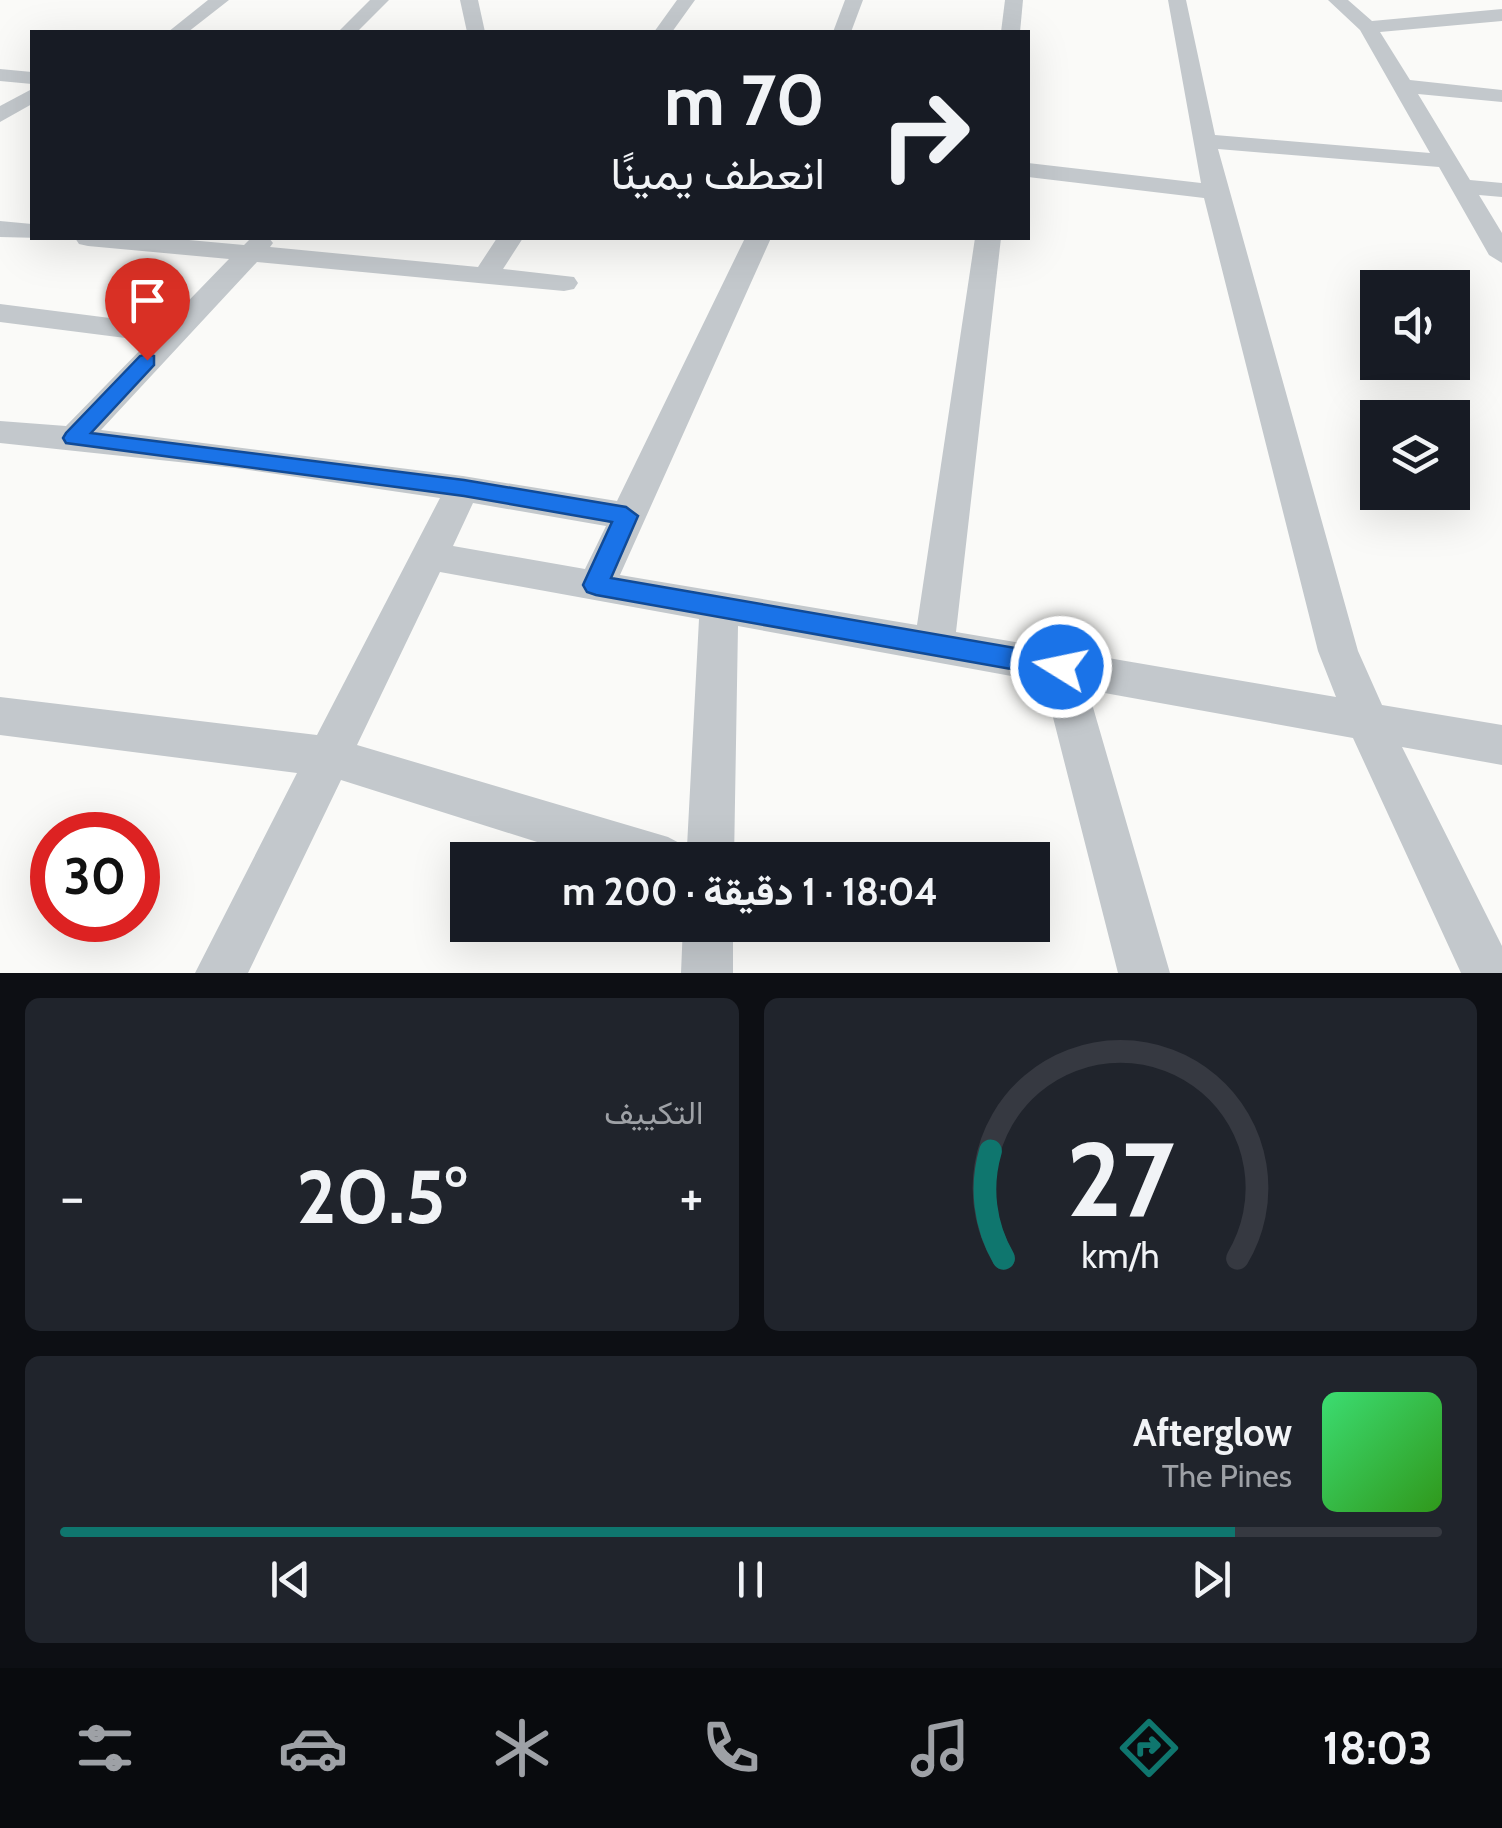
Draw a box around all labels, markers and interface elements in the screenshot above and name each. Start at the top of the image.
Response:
text: 70 m [664,57,825,143]
icon: right [860,70,990,200]
text: انعطف يمينًا [611,146,825,200]
pin [105,258,190,361]
map controls [1360,270,1470,510]
button: sound [1360,270,1470,380]
icon: arrive [120,273,175,328]
button: layers [1360,400,1470,510]
position arrow [1009,615,1113,719]
speed limit sign: 30 [30,812,160,942]
text: 18:04 · 1 دقيقة · 200 m [562,868,938,915]
text: التكييف [604,1093,704,1132]
text: 27 [1066,1116,1174,1242]
text: 20.5° [297,1151,467,1242]
text: − [60,1163,84,1230]
text: + [679,1163,704,1230]
text: km/h [1081,1234,1159,1277]
text: Afterglow [1133,1409,1292,1456]
text: The Pines [1162,1456,1292,1495]
icon: previous [263,1552,318,1607]
icon: pause [723,1552,778,1607]
icon: next [1184,1552,1239,1607]
icon: filters [70,1713,140,1783]
icon: car [278,1713,348,1783]
icon: climate [487,1713,557,1783]
icon: phone [696,1713,766,1783]
icon: music [905,1713,975,1783]
icon: directions [1114,1713,1184,1783]
text: 18:03 [1323,1721,1433,1775]

